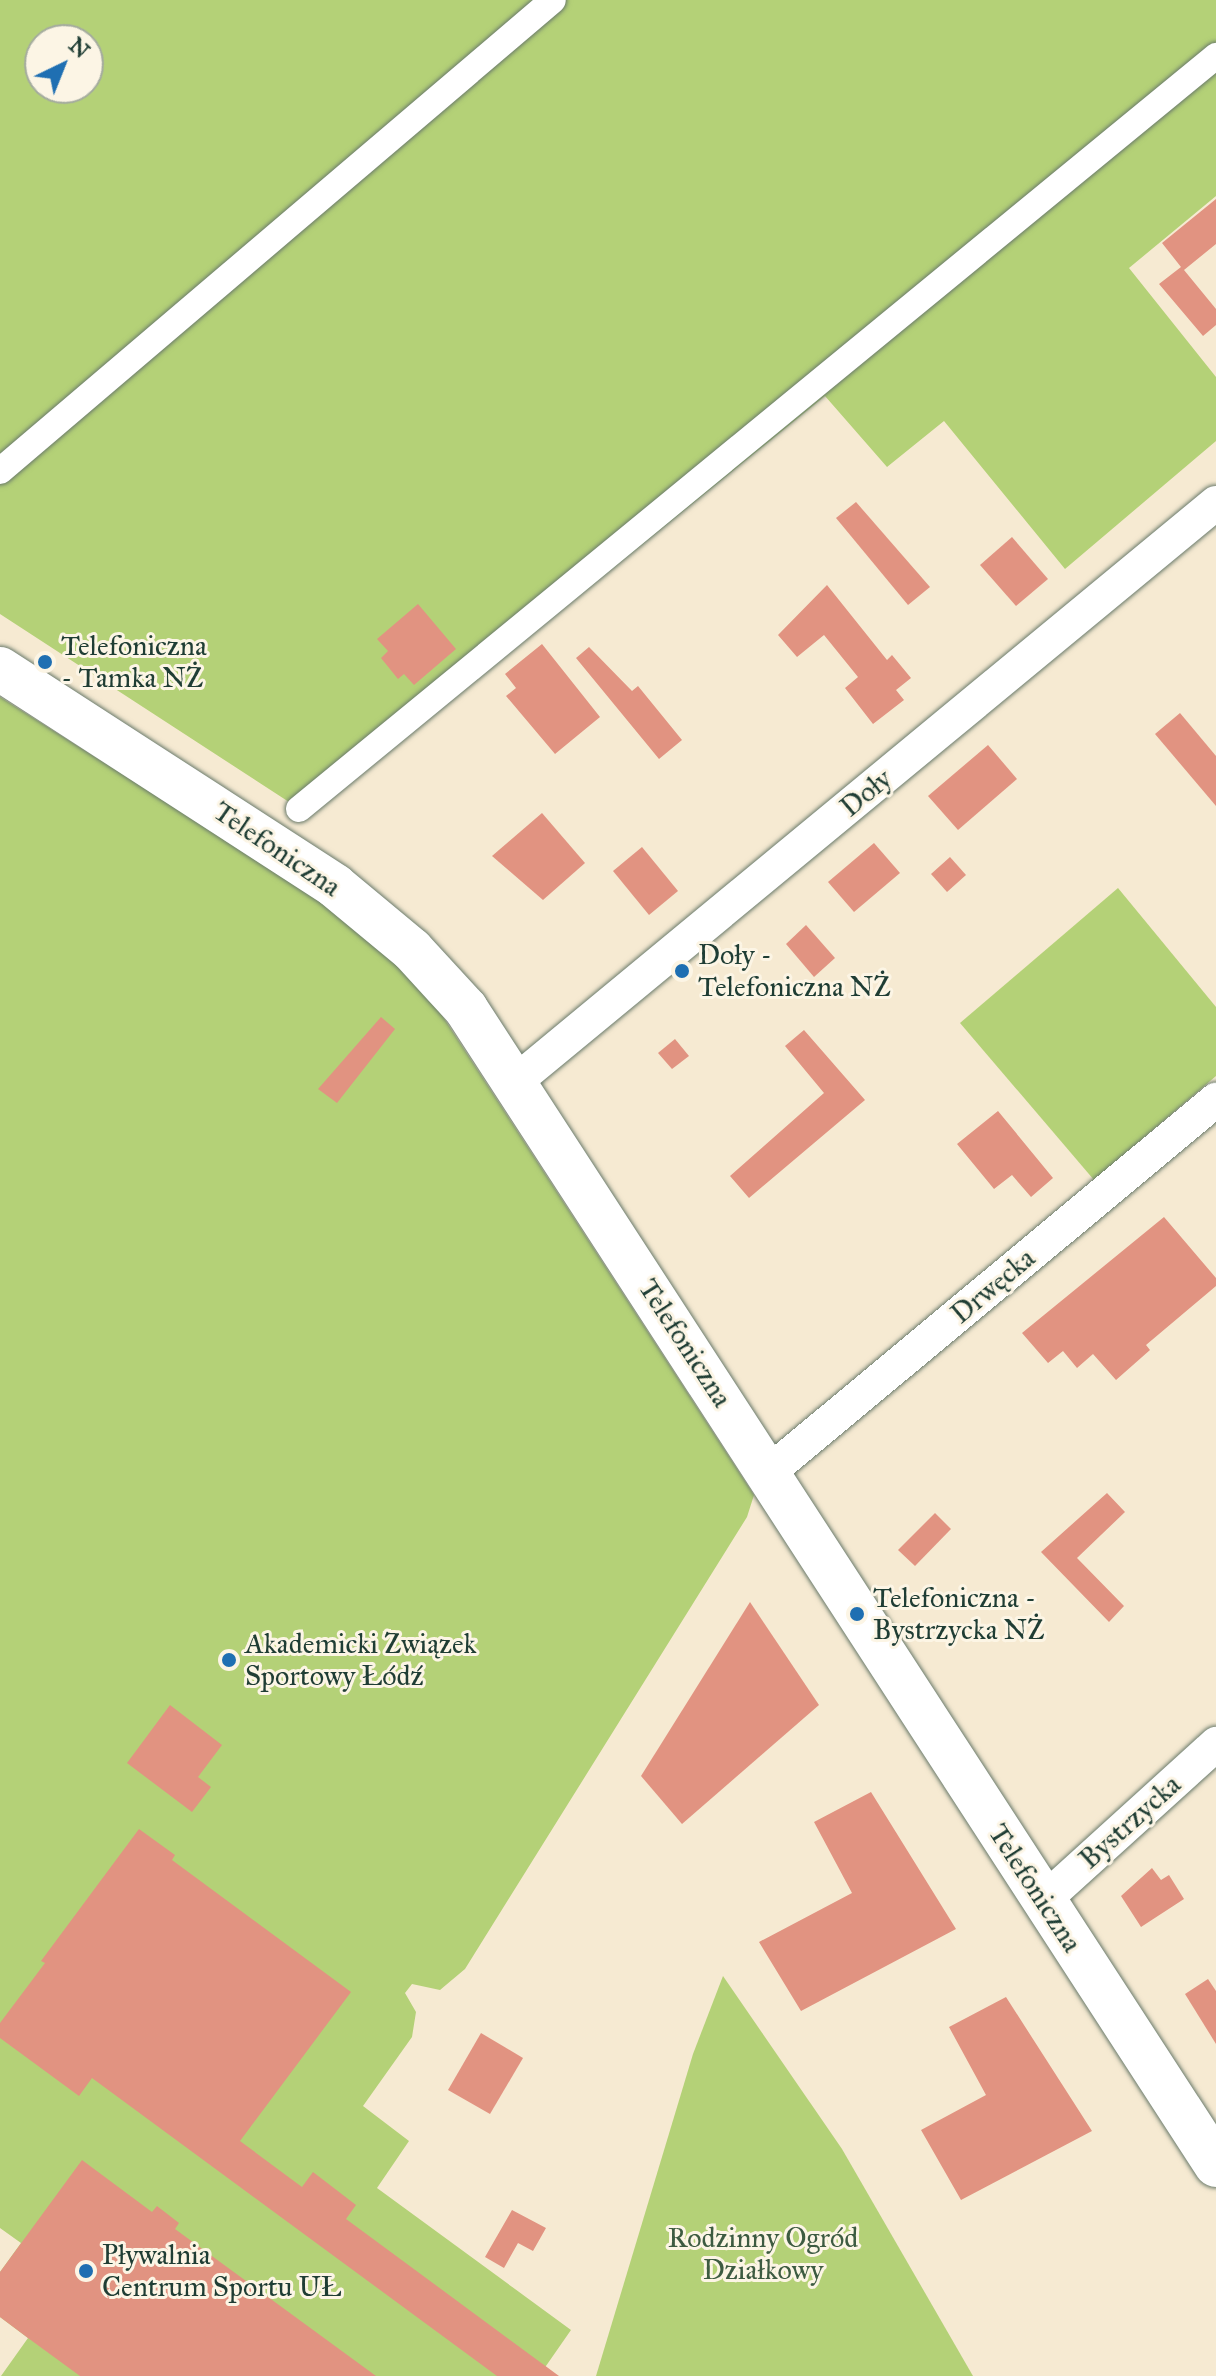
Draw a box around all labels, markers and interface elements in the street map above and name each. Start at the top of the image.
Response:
north arrow [24,24,104,104]
text: N [63,31,95,64]
place label: Telefoniczna - Tamka NŻ [61,629,207,695]
marker: Telefoniczna - Tamka NŻ [36,653,54,671]
street label: Doły [834,762,898,824]
street label: Telefoniczna [207,794,347,904]
place label: Doły - Telefoniczna NŻ [698,938,891,1004]
marker: Doły - Telefoniczna NŻ [673,962,691,980]
street label: Drwęcka [944,1241,1042,1331]
street label: Telefoniczna [631,1273,739,1413]
place label: Telefoniczna - Bystrzycka NŻ [873,1581,1045,1647]
marker: Telefoniczna - Bystrzycka NŻ [848,1605,866,1623]
place label: Akademicki Związek Sportowy Łódź [245,1627,477,1693]
marker: Akademicki Związek Sportowy Łódź [220,1651,238,1669]
street label: Bystrzycka [1072,1768,1188,1876]
street label: Telefoniczna [981,1818,1089,1958]
park label: Rodzinny Ogród Działkowy [668,2221,858,2287]
place label: Pływalnia Centrum Sportu UŁ [102,2238,341,2304]
marker: Pływalnia Centrum Sportu UŁ [77,2262,95,2280]

